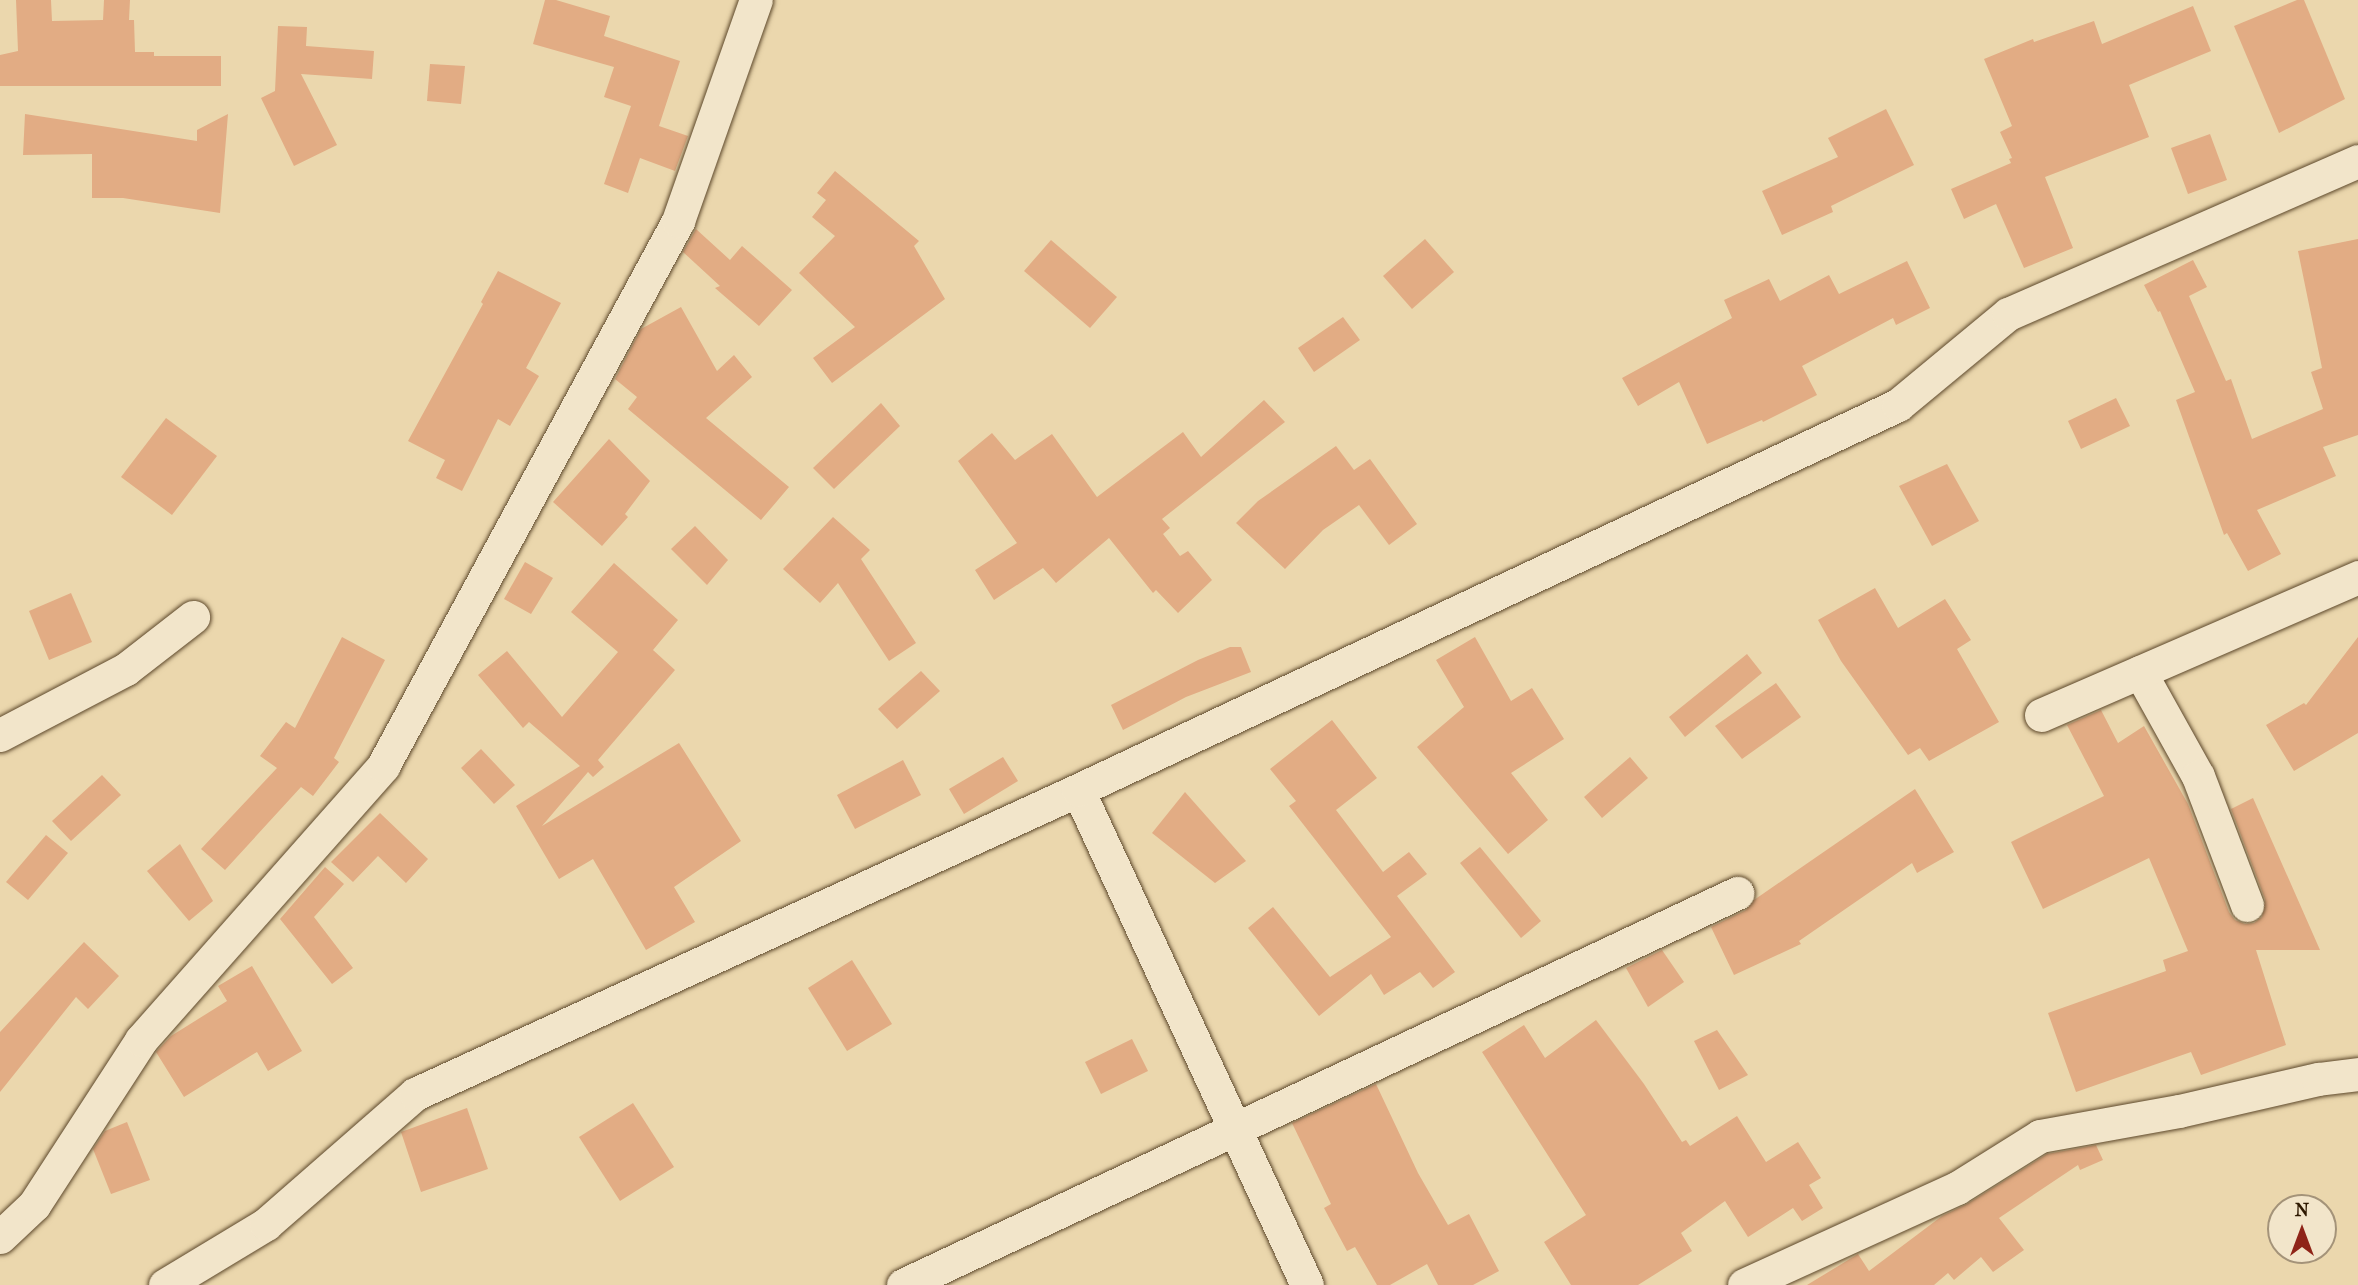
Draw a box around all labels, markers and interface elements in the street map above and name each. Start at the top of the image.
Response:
north arrow [2267,1194,2337,1264]
text: N [2295,1199,2309,1221]

